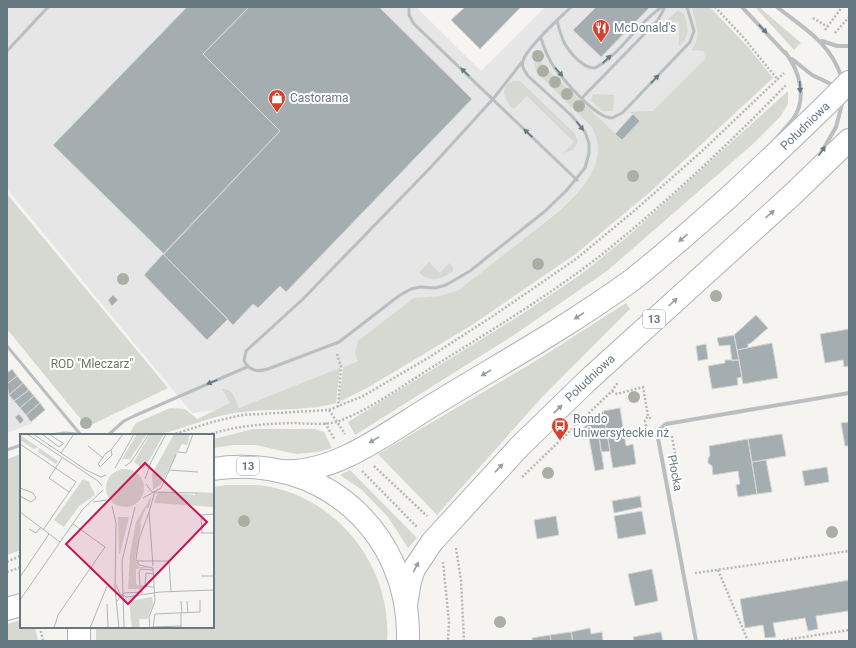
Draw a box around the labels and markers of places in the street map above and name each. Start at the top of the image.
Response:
restaurant icon: McDonald's [591,18,611,43]
place label: McDonald's [614,21,676,35]
shop icon: Castorama [267,88,287,113]
place label: Castorama [290,91,349,105]
place label: Rondo Uniwersyteckie nż [573,412,669,440]
bus stop icon: Rondo Uniwersyteckie nż [550,416,570,441]

